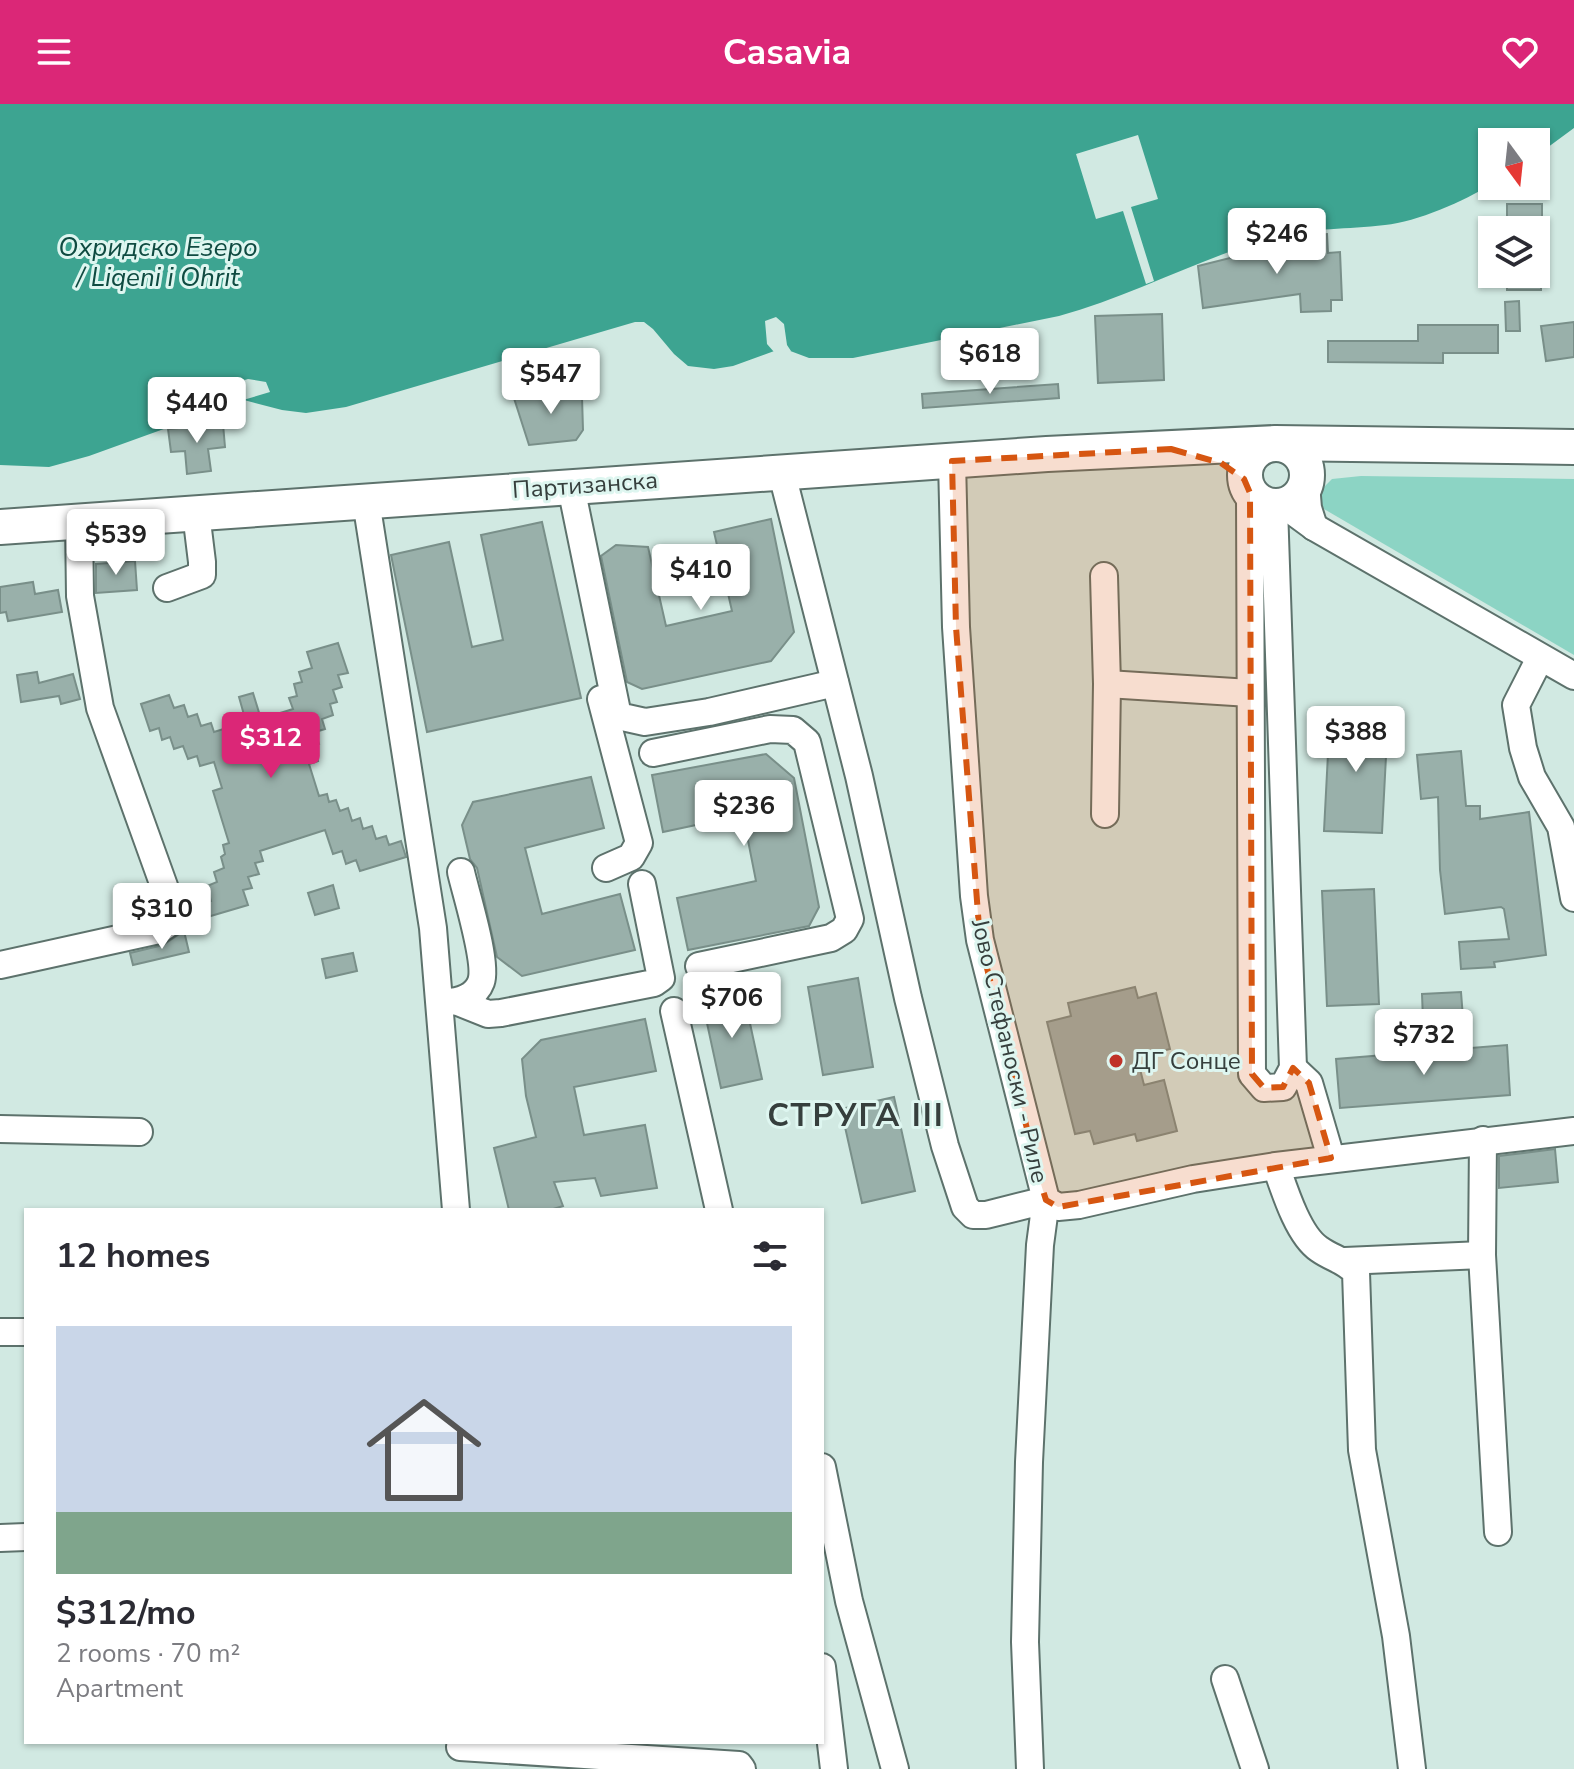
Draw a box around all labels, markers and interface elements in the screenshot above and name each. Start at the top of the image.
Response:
text: Casavia [723,28,851,77]
icon: menu [32,30,76,74]
icon: heart [1498,30,1542,74]
north arrow [1478,128,1550,200]
map controls [1478,128,1550,288]
pin: $246 [1230,208,1324,276]
text: $246 [1246,216,1308,251]
button: layers [1478,216,1550,288]
water label: Охридско Езеро / Liqeni i Ohrit [58,230,258,295]
pin: $618 [943,328,1037,396]
text: $618 [959,336,1021,371]
pin: $547 [504,348,598,416]
text: $547 [520,356,582,391]
pin: $440 [150,377,244,445]
text: $440 [166,385,228,420]
street label: Партизанска [511,464,659,506]
pin: $539 [69,509,163,577]
text: $539 [85,517,147,552]
pin: $410 [654,544,748,612]
text: $410 [670,552,732,587]
pin: $388 [1309,706,1403,774]
pin: $312 [224,712,318,780]
text: $388 [1325,714,1387,749]
text: $312 [240,720,302,755]
pin: $236 [697,780,791,848]
text: $236 [713,788,775,823]
pin: $310 [115,883,209,951]
text: $310 [131,891,193,926]
street label: Јово Стефаноски - Риле [964,915,1056,1186]
pin: $706 [685,972,779,1040]
text: $706 [701,980,763,1015]
pin: $732 [1377,1009,1471,1077]
text: $732 [1393,1017,1455,1052]
place label: ДГ Сонце [1132,1045,1241,1077]
marker: ДГ Сонце [1107,1052,1125,1070]
district label: СТРУГА III [767,1094,945,1137]
text: 12 homes [56,1233,210,1279]
icon: filters [748,1234,792,1278]
icon: home [352,1378,496,1522]
text: $312/mo [56,1590,196,1636]
text: 2 rooms · 70 m² [56,1636,240,1671]
text: Apartment [56,1671,183,1706]

